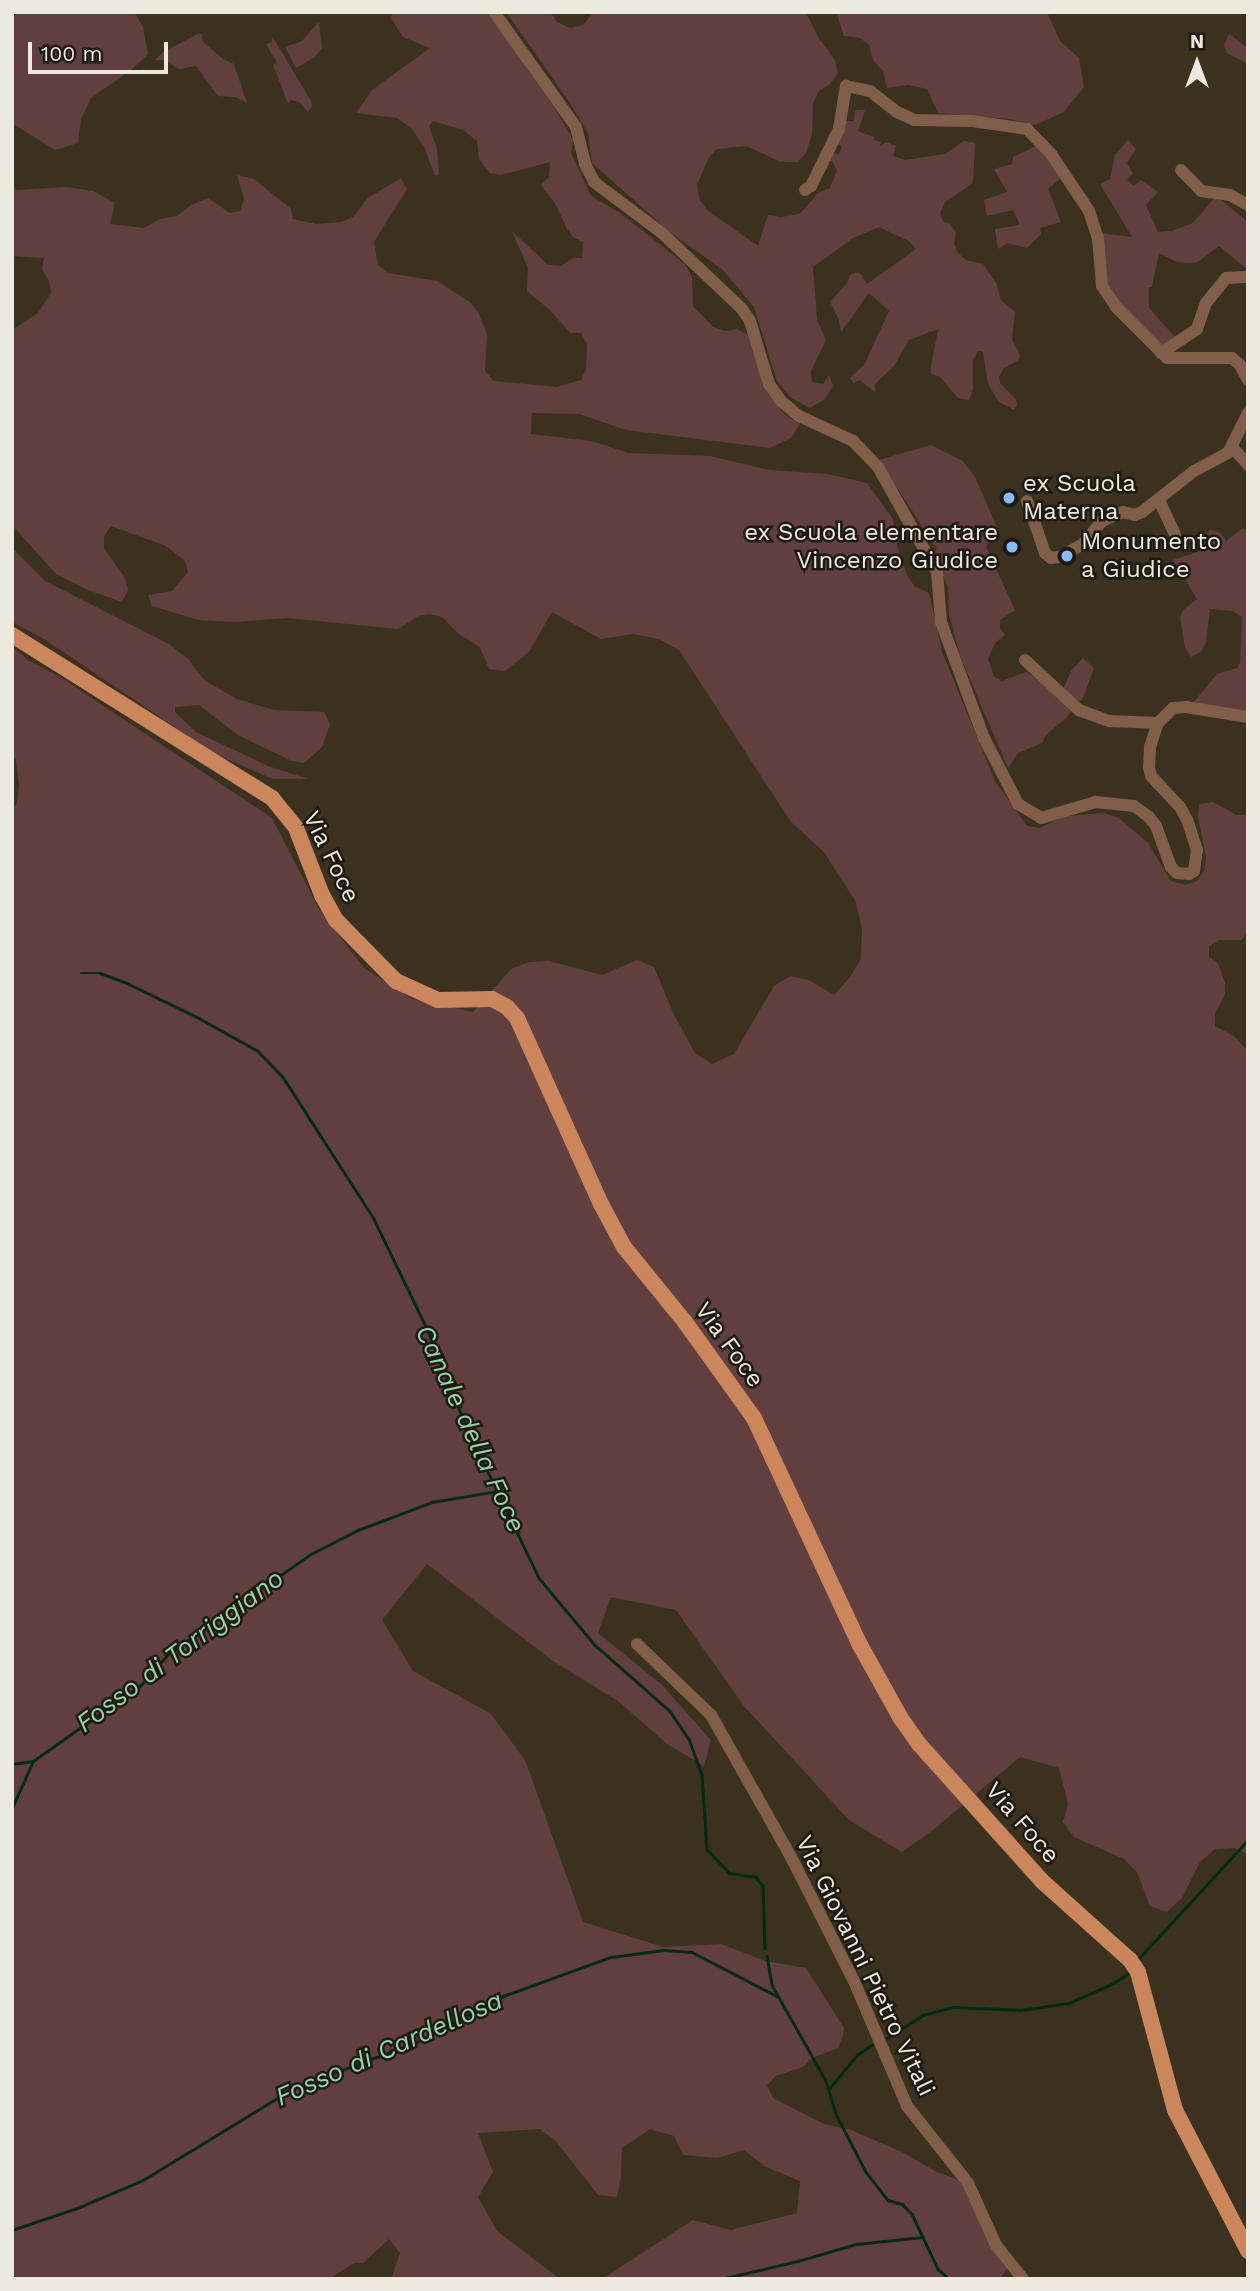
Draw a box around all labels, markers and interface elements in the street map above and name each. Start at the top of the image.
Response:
scale bar [32,28,172,72]
north arrow [1162,28,1232,98]
text: N [1190,30,1204,53]
text: 100 m [41,41,103,66]
place label: ex Scuola Materna [1023,470,1136,526]
marker: ex Scuola Materna [1001,490,1017,506]
place label: ex Scuola elementare Vincenzo Giudice [743,519,998,575]
place label: Monumento a Giudice [1081,528,1221,584]
marker: ex Scuola elementare Vincenzo Giudice [1004,539,1020,555]
marker: Monumento a Giudice [1059,548,1075,564]
street label: Via Foce [296,806,366,908]
street label: Via Foce [688,1297,770,1393]
water label: Canale della Foce [408,1320,532,1538]
water label: Fosso di Torriggiano [70,1563,290,1739]
street label: Via Foce [979,1776,1065,1870]
street label: Via Giovanni Pietro Vitali [789,1830,941,2102]
water label: Fosso di Cardellosa [271,1985,507,2113]

